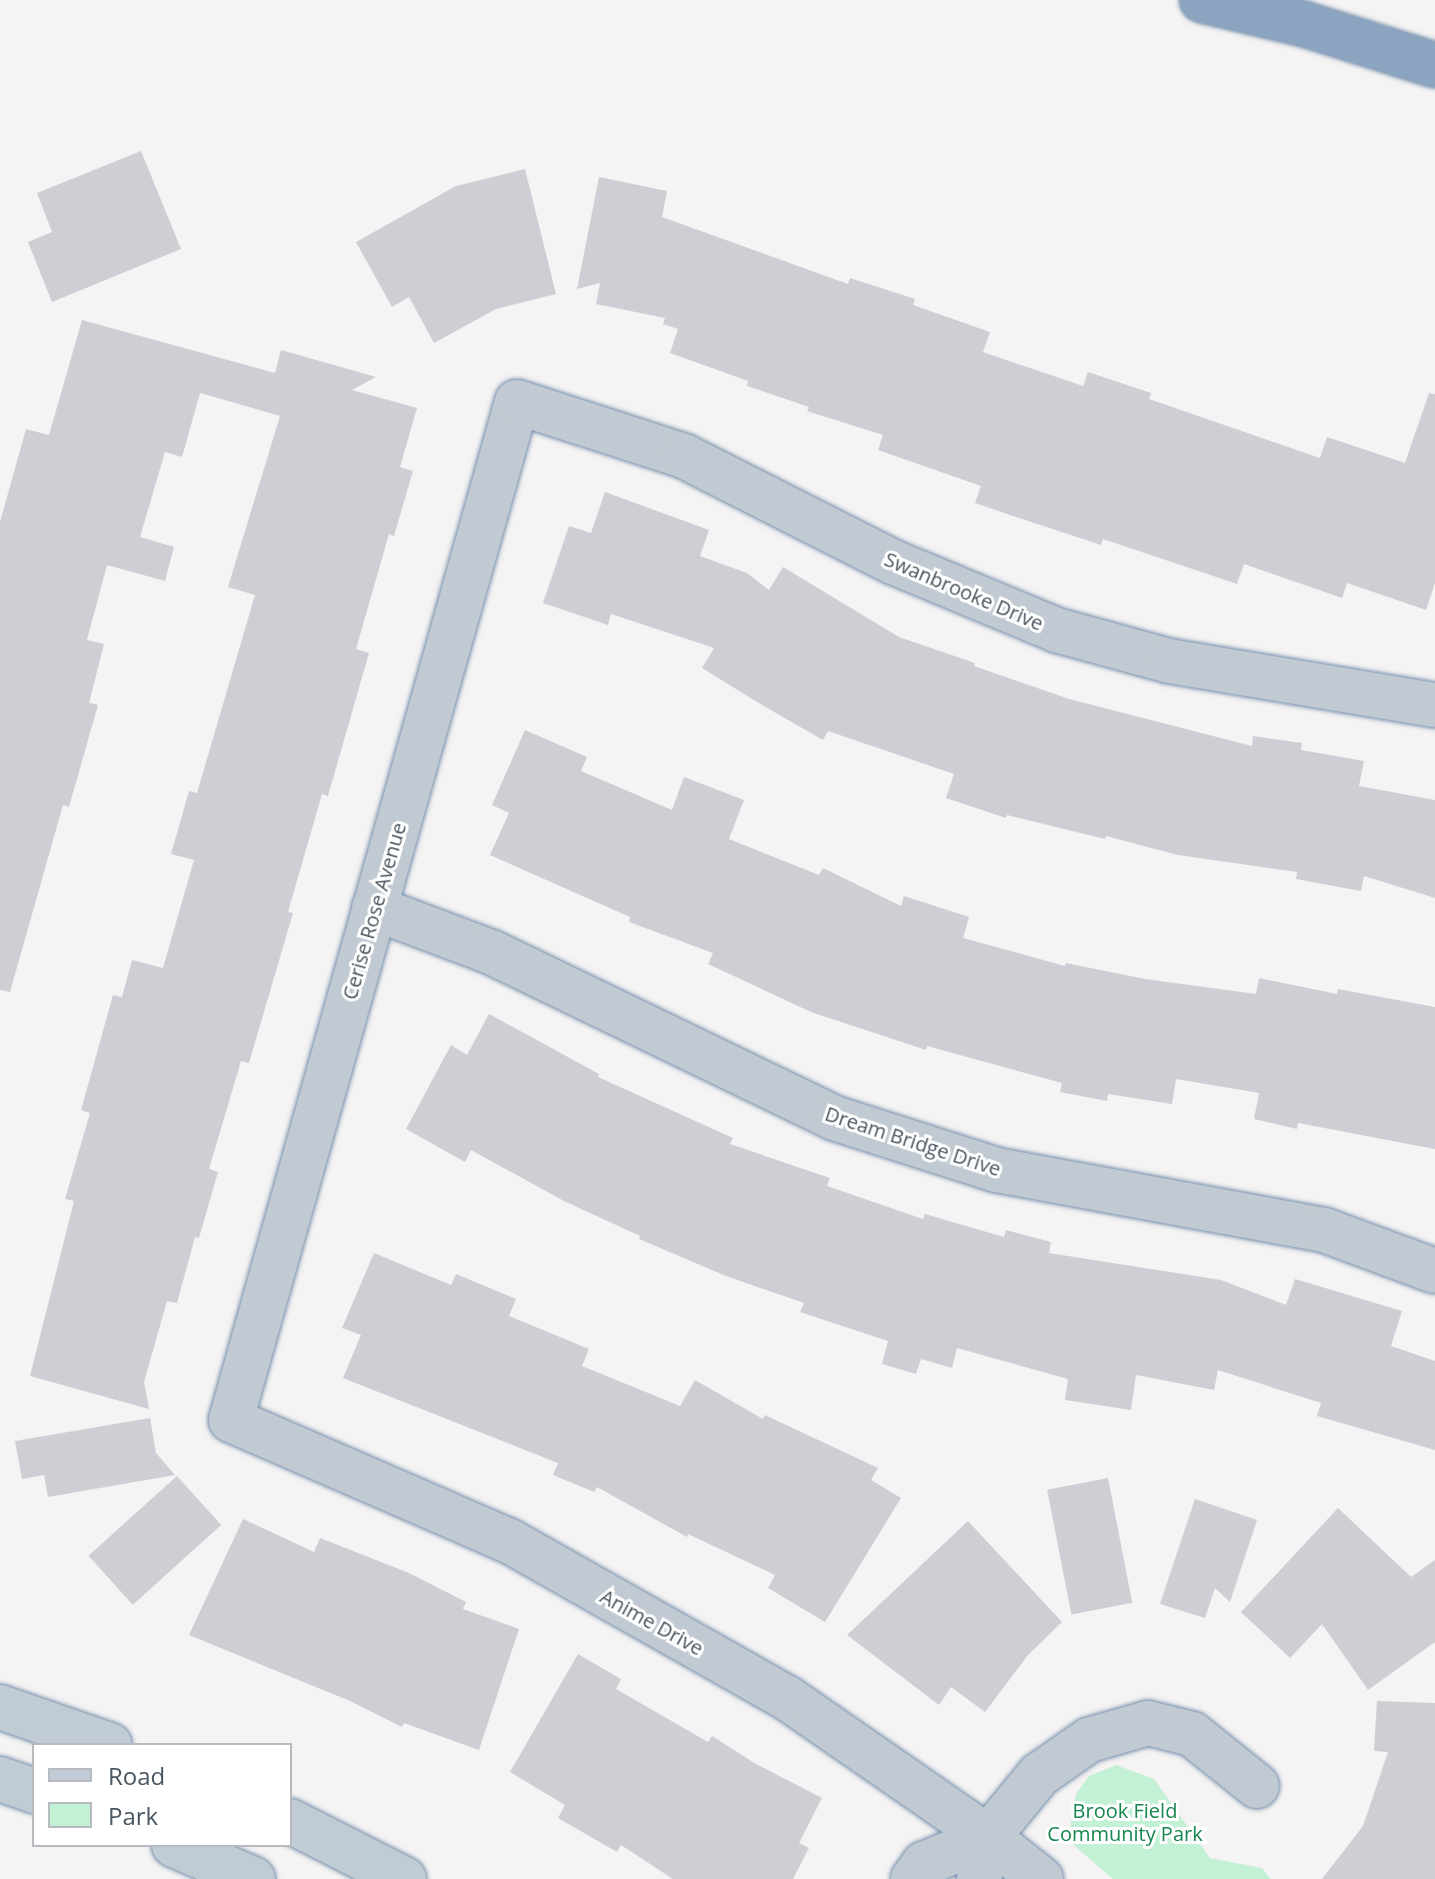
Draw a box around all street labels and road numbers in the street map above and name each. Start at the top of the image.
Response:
street label: Swanbrooke Drive [881,547,1047,635]
street label: Cerise Rose Avenue [337,820,411,1002]
street label: Dream Bridge Drive [822,1101,1004,1181]
street label: Anime Drive [596,1584,708,1660]

